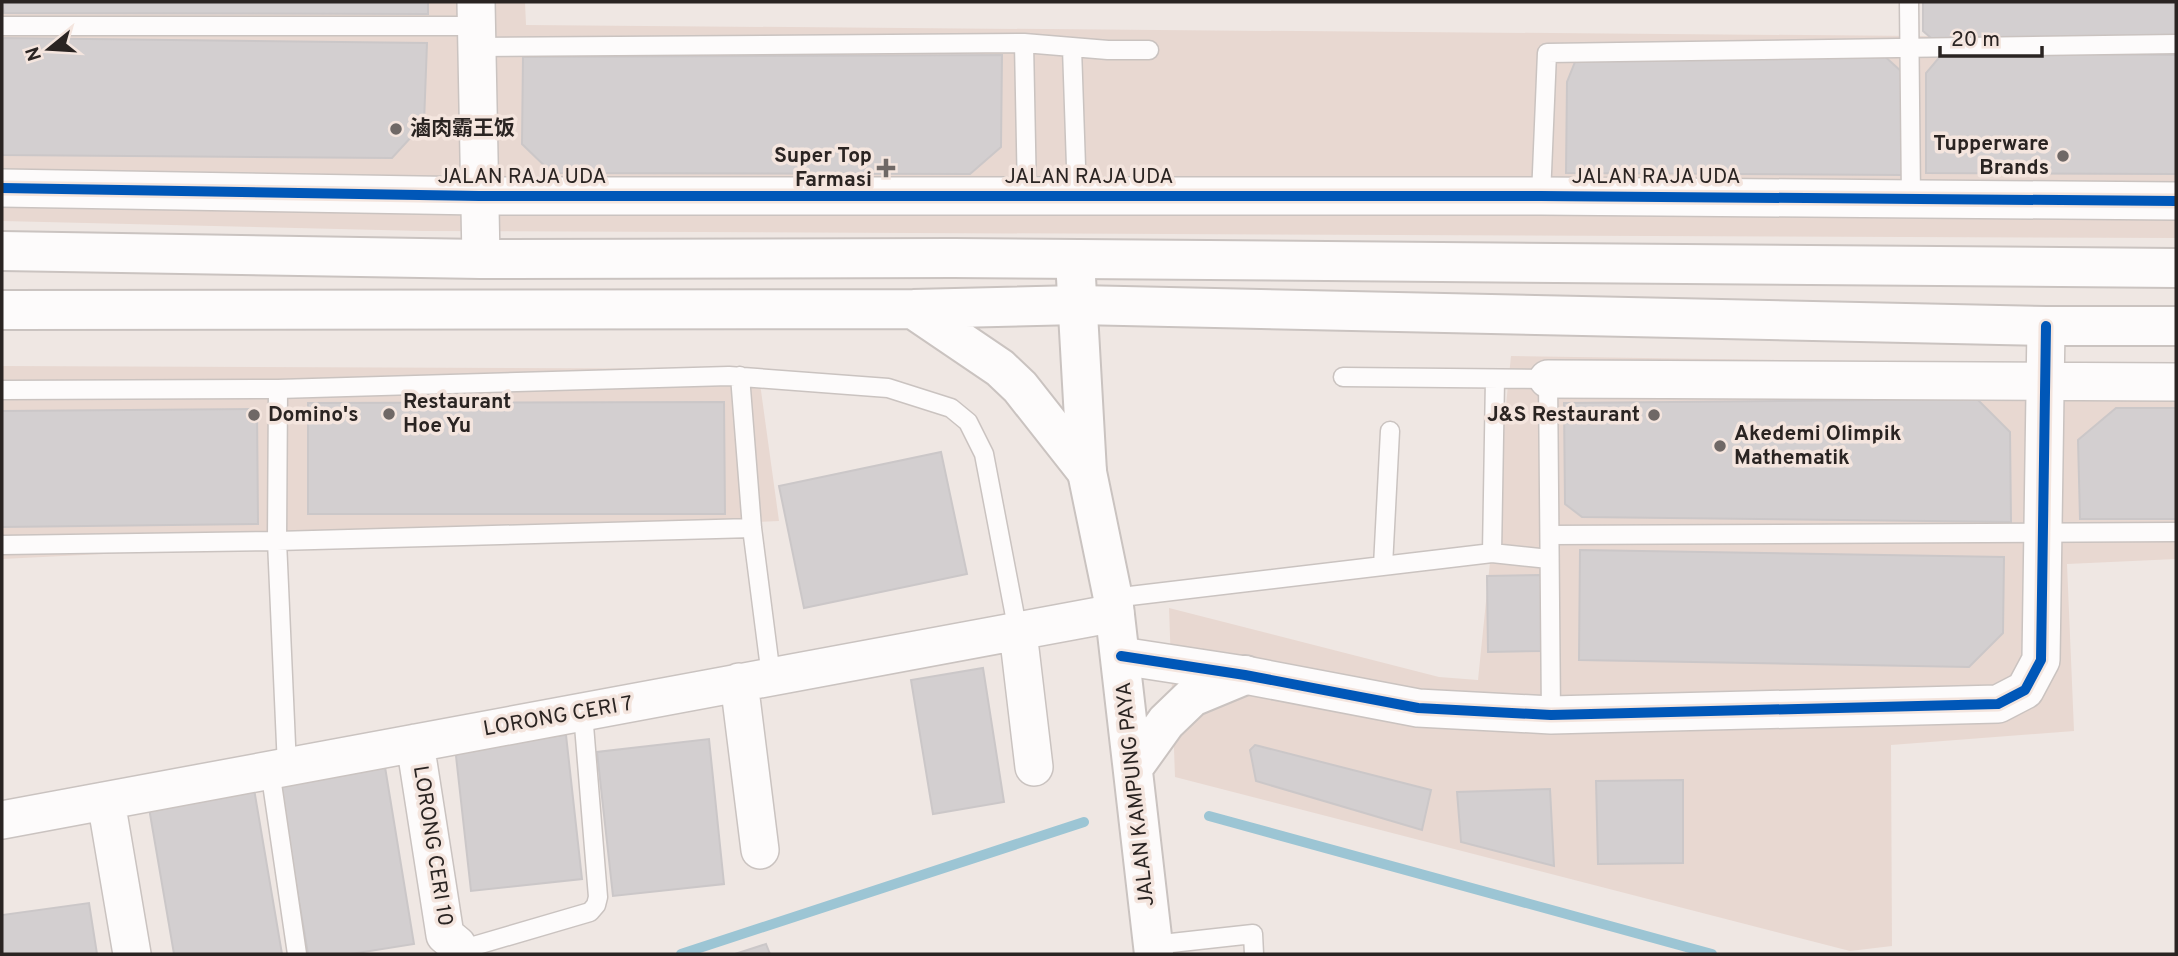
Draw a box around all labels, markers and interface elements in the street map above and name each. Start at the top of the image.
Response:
north arrow [14,14,84,84]
scale bar [1940,14,2042,58]
text: 20 m [1951,27,2000,54]
text: N [21,43,48,64]
place label: 滷肉霸王饭 [410,116,515,143]
marker: 滷肉霸王饭 [388,121,404,137]
place label: Tupperware Brands [1933,131,2049,182]
place label: Super Top Farmasi [774,143,872,194]
marker: Tupperware Brands [2055,148,2071,164]
marker: Super Top Farmasi [878,160,894,176]
street label: JALAN RAJA UDA [437,164,607,191]
street label: JALAN RAJA UDA [1004,164,1174,191]
street label: JALAN RAJA UDA [1571,164,1741,191]
place label: Restaurant Hoe Yu [403,389,511,440]
place label: Domino's [268,402,359,429]
place label: J&S Restaurant [1487,402,1640,429]
marker: Restaurant Hoe Yu [381,406,397,422]
marker: Domino's [246,407,262,423]
marker: J&S Restaurant [1646,407,1662,423]
place label: Akedemi Olimpik Mathematik [1734,421,1902,472]
marker: Akedemi Olimpik Mathematik [1712,438,1728,454]
street label: JALAN KAMPUNG PAYA [1111,680,1161,908]
street label: LORONG CERI 7 [481,691,635,743]
street label: LORONG CERI 10 [406,764,458,928]

